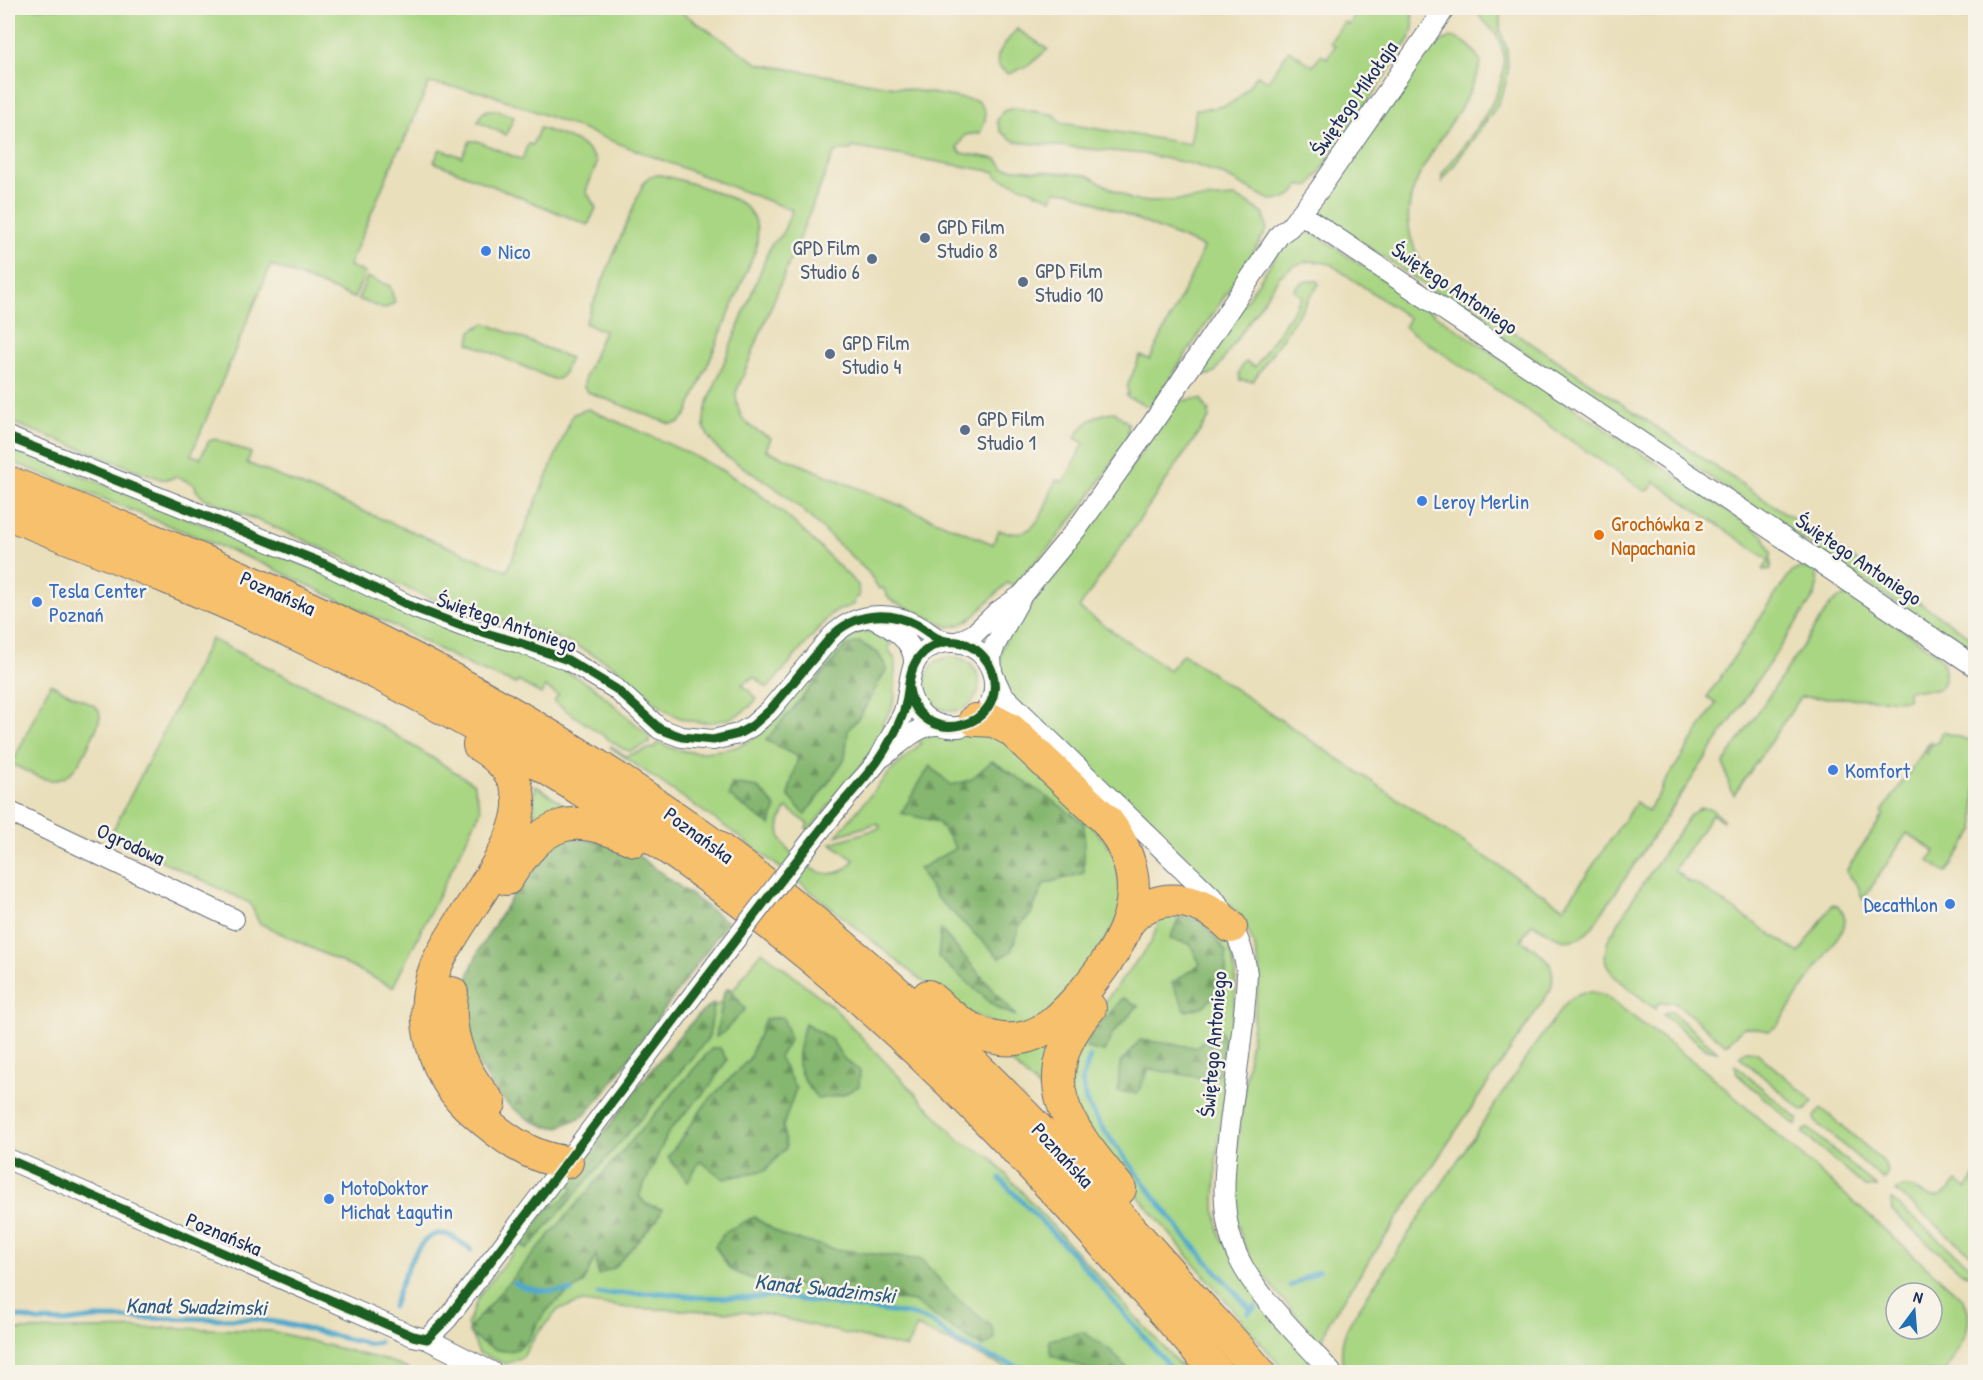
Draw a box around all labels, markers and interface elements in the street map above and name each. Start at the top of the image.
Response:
street label: Świętego Mikołaja [1304,35,1404,161]
place label: GPD Film Studio 8 [937,212,1004,265]
marker: GPD Film Studio 8 [918,231,932,245]
place label: GPD Film Studio 6 [793,233,860,286]
street label: Świętego Antoniego [1386,235,1524,341]
place label: Nico [498,237,531,266]
marker: Nico [479,244,493,258]
marker: GPD Film Studio 6 [865,252,879,266]
place label: GPD Film Studio 10 [1035,256,1103,309]
marker: GPD Film Studio 10 [1016,275,1030,289]
place label: GPD Film Studio 4 [842,328,909,381]
marker: GPD Film Studio 4 [823,347,837,361]
place label: GPD Film Studio 1 [977,404,1044,457]
marker: GPD Film Studio 1 [958,423,972,437]
place label: Leroy Merlin [1434,487,1529,516]
marker: Leroy Merlin [1415,494,1429,508]
street label: Świętego Antoniego [1790,506,1928,612]
place label: Grochówka z Napachania [1611,509,1704,562]
marker: Grochówka z Napachania [1592,528,1606,542]
street label: Poznańska [236,564,320,622]
place label: Tesla Center Poznań [49,576,147,629]
street label: Świętego Antoniego [433,584,581,660]
marker: Tesla Center Poznań [30,595,44,609]
place label: Komfort [1845,756,1911,785]
marker: Komfort [1826,763,1840,777]
street label: Poznańska [658,800,740,870]
street label: Ogrodowa [92,816,170,872]
place label: Decathlon [1864,890,1938,919]
marker: Decathlon [1943,897,1957,911]
street label: Świętego Antoniego [1192,970,1234,1118]
street label: Poznańska [1025,1116,1101,1194]
place label: MotoDoktor Michał Łagutin [341,1173,453,1226]
marker: MotoDoktor Michał Łagutin [322,1192,336,1206]
street label: Poznańska [182,1205,266,1263]
water label: Kanał Swadzimski [753,1266,899,1311]
north arrow [1884,1281,1944,1341]
text: N [1911,1285,1926,1308]
water label: Kanał Swadzimski [125,1290,269,1322]

